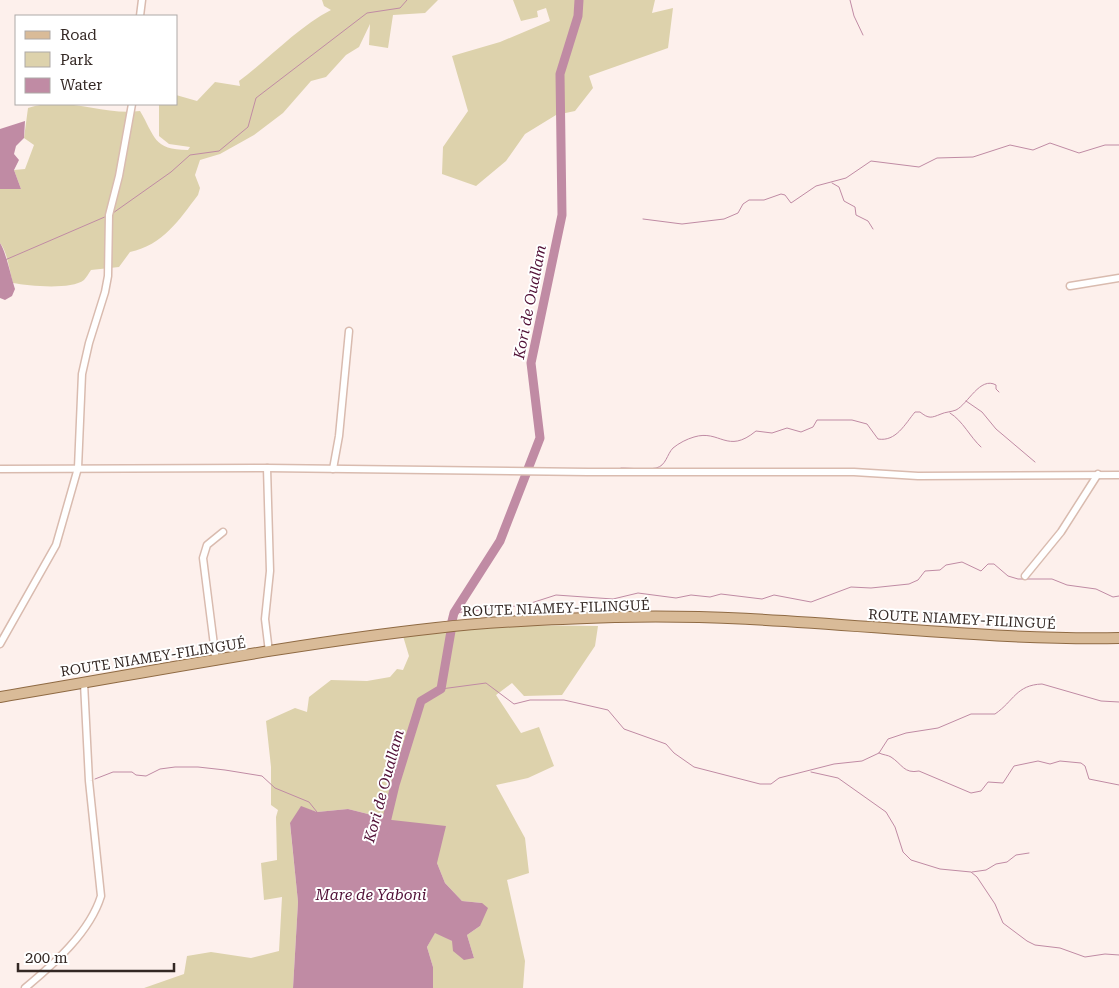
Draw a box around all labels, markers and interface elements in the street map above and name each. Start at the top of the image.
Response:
legend [15,15,178,105]
text: Road [60,26,97,44]
text: Park [60,51,94,69]
text: Water [60,76,102,94]
water label: Kori de Ouallam [510,243,550,362]
street label: ROUTE NIAMEY-FILINGUÉ [462,597,650,619]
street label: ROUTE NIAMEY-FILINGUÉ [868,606,1056,632]
street label: ROUTE NIAMEY-FILINGUÉ [59,634,247,680]
water label: Kori de Ouallam [360,728,408,845]
water label: Mare de Yaboni [315,886,427,904]
scale bar [18,940,174,972]
text: 200 m [25,949,68,967]

